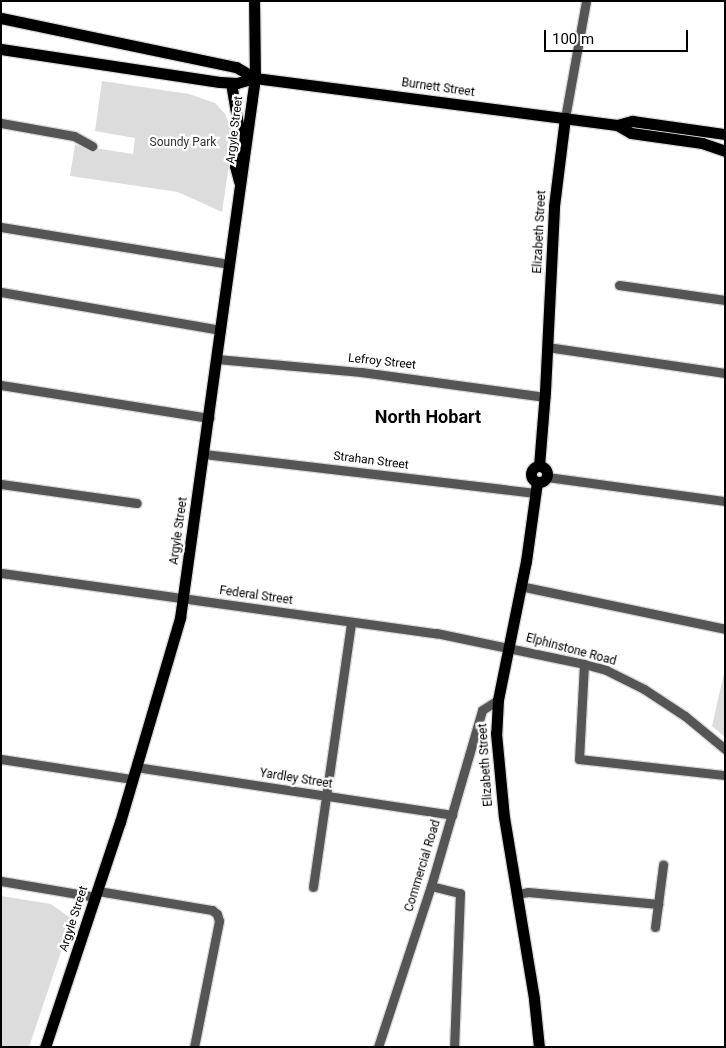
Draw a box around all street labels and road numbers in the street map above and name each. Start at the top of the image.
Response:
street label: Burnett Street [401,76,475,100]
street label: Argyle Street [224,95,246,165]
street label: Elizabeth Street [531,190,549,274]
street label: Lefroy Street [347,351,417,373]
street label: Strahan Street [333,449,409,473]
street label: Argyle Street [167,496,191,566]
street label: Federal Street [218,584,294,608]
street label: Elphinstone Road [524,631,618,669]
street label: Elizabeth Street [476,723,496,807]
street label: Yardley Street [259,766,333,792]
street label: Commercial Road [402,818,444,914]
street label: Argyle Street [57,884,91,954]

